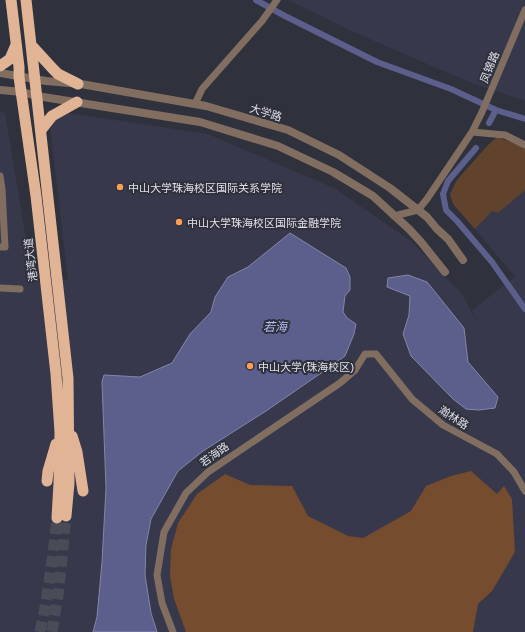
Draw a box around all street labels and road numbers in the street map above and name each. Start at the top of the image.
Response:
street label: 凤锦路 [477,49,501,85]
street label: 大学路 [248,101,284,123]
street label: 港湾大道 [21,237,39,283]
street label: 瀚林路 [437,403,471,431]
street label: 若海路 [197,439,231,469]

